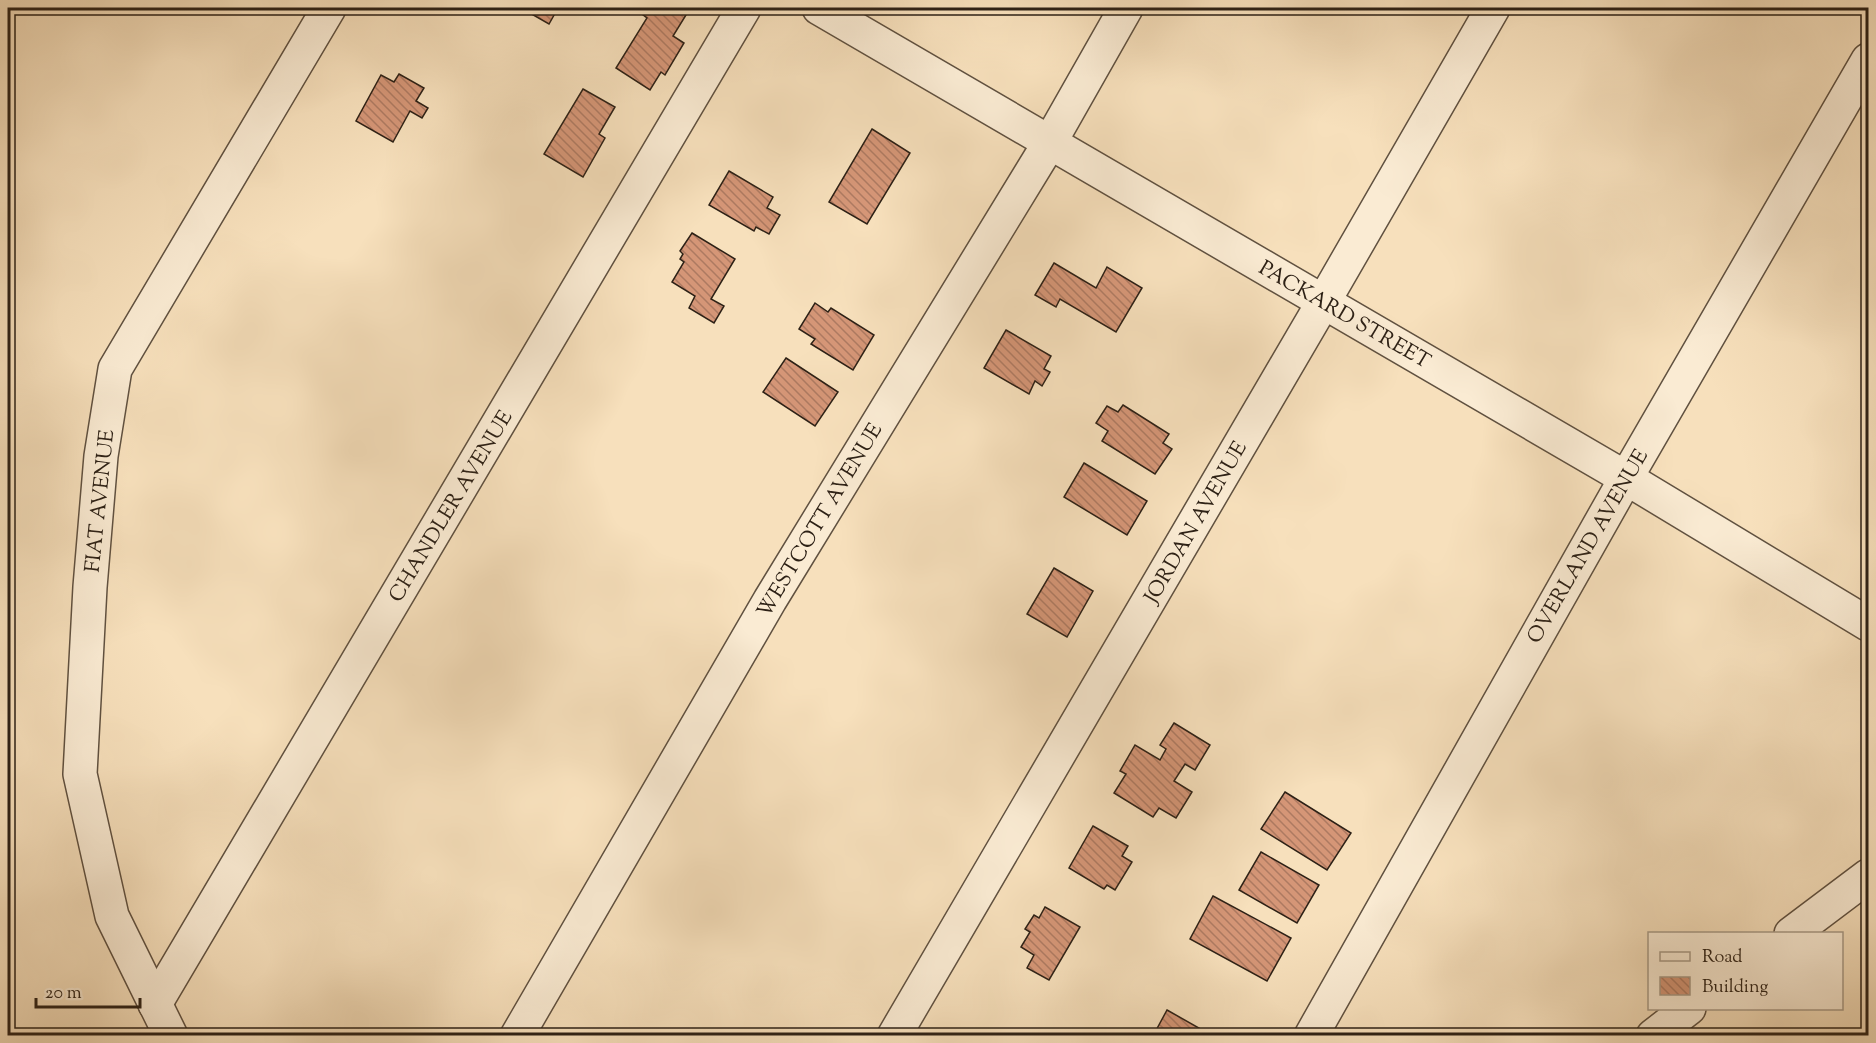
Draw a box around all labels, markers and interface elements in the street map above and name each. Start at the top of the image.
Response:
street label: PACKARD STREET [1253,254,1436,377]
street label: CHANDLER AVENUE [382,405,521,609]
street label: WESTCOTT AVENUE [751,418,891,624]
street label: FIAT AVENUE [79,428,123,574]
street label: JORDAN AVENUE [1137,436,1256,611]
street label: OVERLAND AVENUE [1521,444,1657,650]
legend [1648,932,1843,1010]
text: Road [1702,945,1742,971]
scale bar [36,971,140,1009]
text: Building [1702,975,1768,1001]
text: 20 m [45,981,82,1007]

